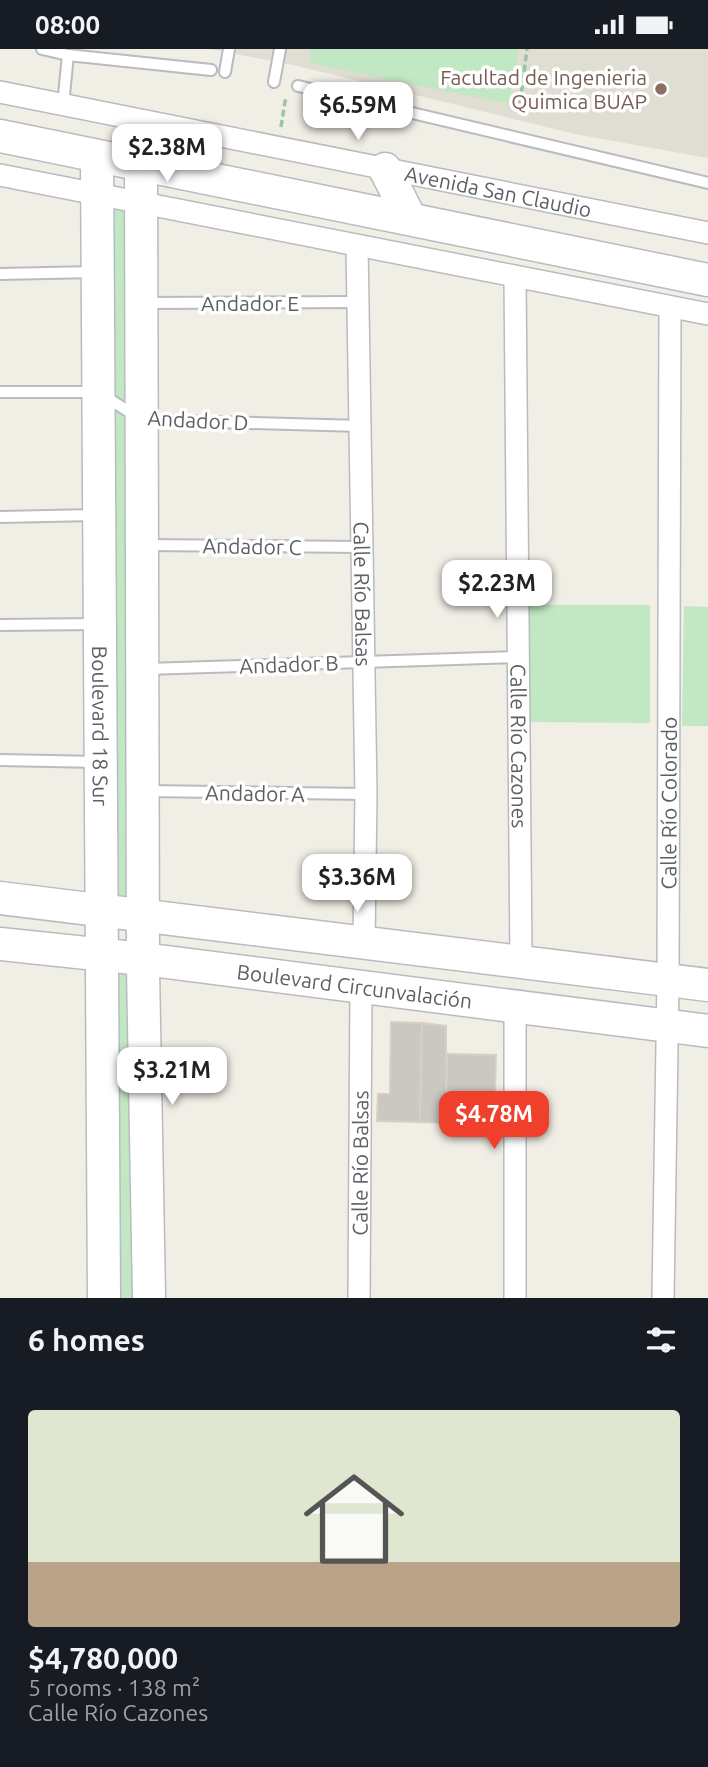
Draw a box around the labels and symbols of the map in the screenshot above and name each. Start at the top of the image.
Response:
place label: Facultad de Ingenieria Quimica BUAP [440,65,647,113]
marker: Facultad de Ingenieria Quimica BUAP [653,81,669,97]
pin: $6.59M [301,83,415,142]
pin: $2.38M [110,125,224,184]
street label: Avenida San Claudio [403,161,594,222]
street label: Andador E [201,291,299,315]
street label: Andador D [147,405,249,435]
street label: Calle Río Balsas [350,521,376,667]
street label: Andador C [202,533,302,559]
pin: $2.23M [440,561,554,620]
street label: Boulevard 18 Sur [88,646,113,806]
street label: Andador B [239,650,339,678]
street label: Calle Río Cazones [506,664,532,828]
street label: Calle Río Colorado [656,717,681,889]
street label: Andador A [205,780,305,806]
pin: $3.36M [300,855,414,914]
street label: Boulevard Circunvalación [235,959,474,1013]
pin: $3.21M [115,1047,229,1107]
street label: Calle Río Balsas [347,1090,372,1236]
pin: $4.78M [437,1091,551,1151]

